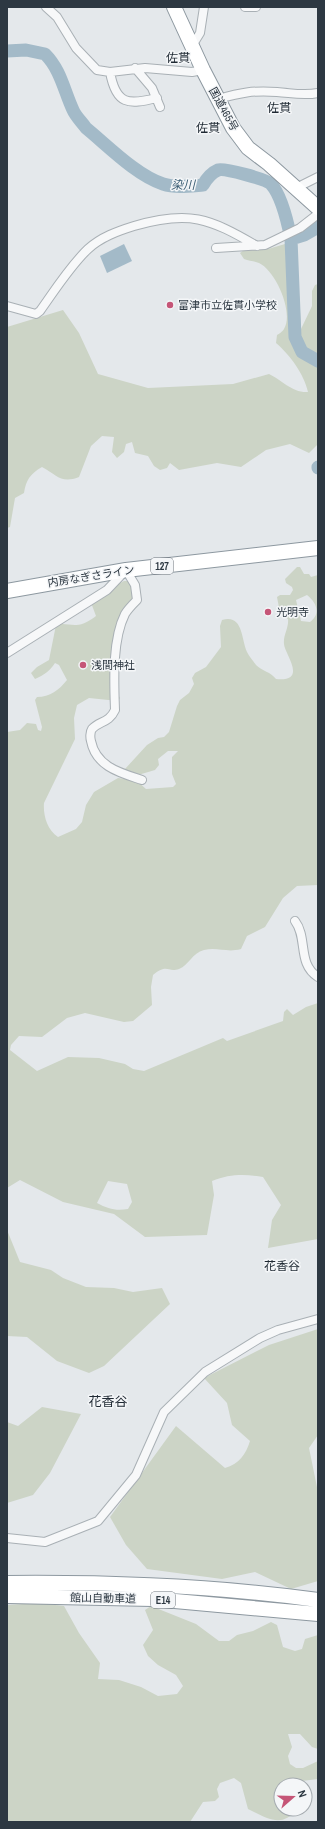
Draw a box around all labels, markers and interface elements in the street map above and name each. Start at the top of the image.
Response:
district label: 佐貫 [166,50,190,66]
street label: 国道465号 [206,85,242,133]
district label: 佐貫 [267,100,291,116]
district label: 佐貫 [196,120,220,136]
water label: 染川 [171,177,197,193]
place label: 富津市立佐貫小学校 [178,298,277,312]
marker: 富津市立佐貫小学校 [165,300,175,310]
road number: 127 [151,558,173,574]
street label: 内房なぎさライン [46,562,136,590]
place label: 光明寺 [276,605,309,619]
marker: 光明寺 [263,607,273,617]
place label: 浅間神社 [91,658,135,672]
marker: 浅間神社 [78,660,88,670]
district label: 花香谷 [264,1258,300,1274]
district label: 花香谷 [88,1393,128,1410]
street label: 館山自動車道 [70,1590,136,1606]
road number: E14 [151,1592,175,1608]
north arrow [273,1777,313,1817]
text: N [295,1788,310,1799]

